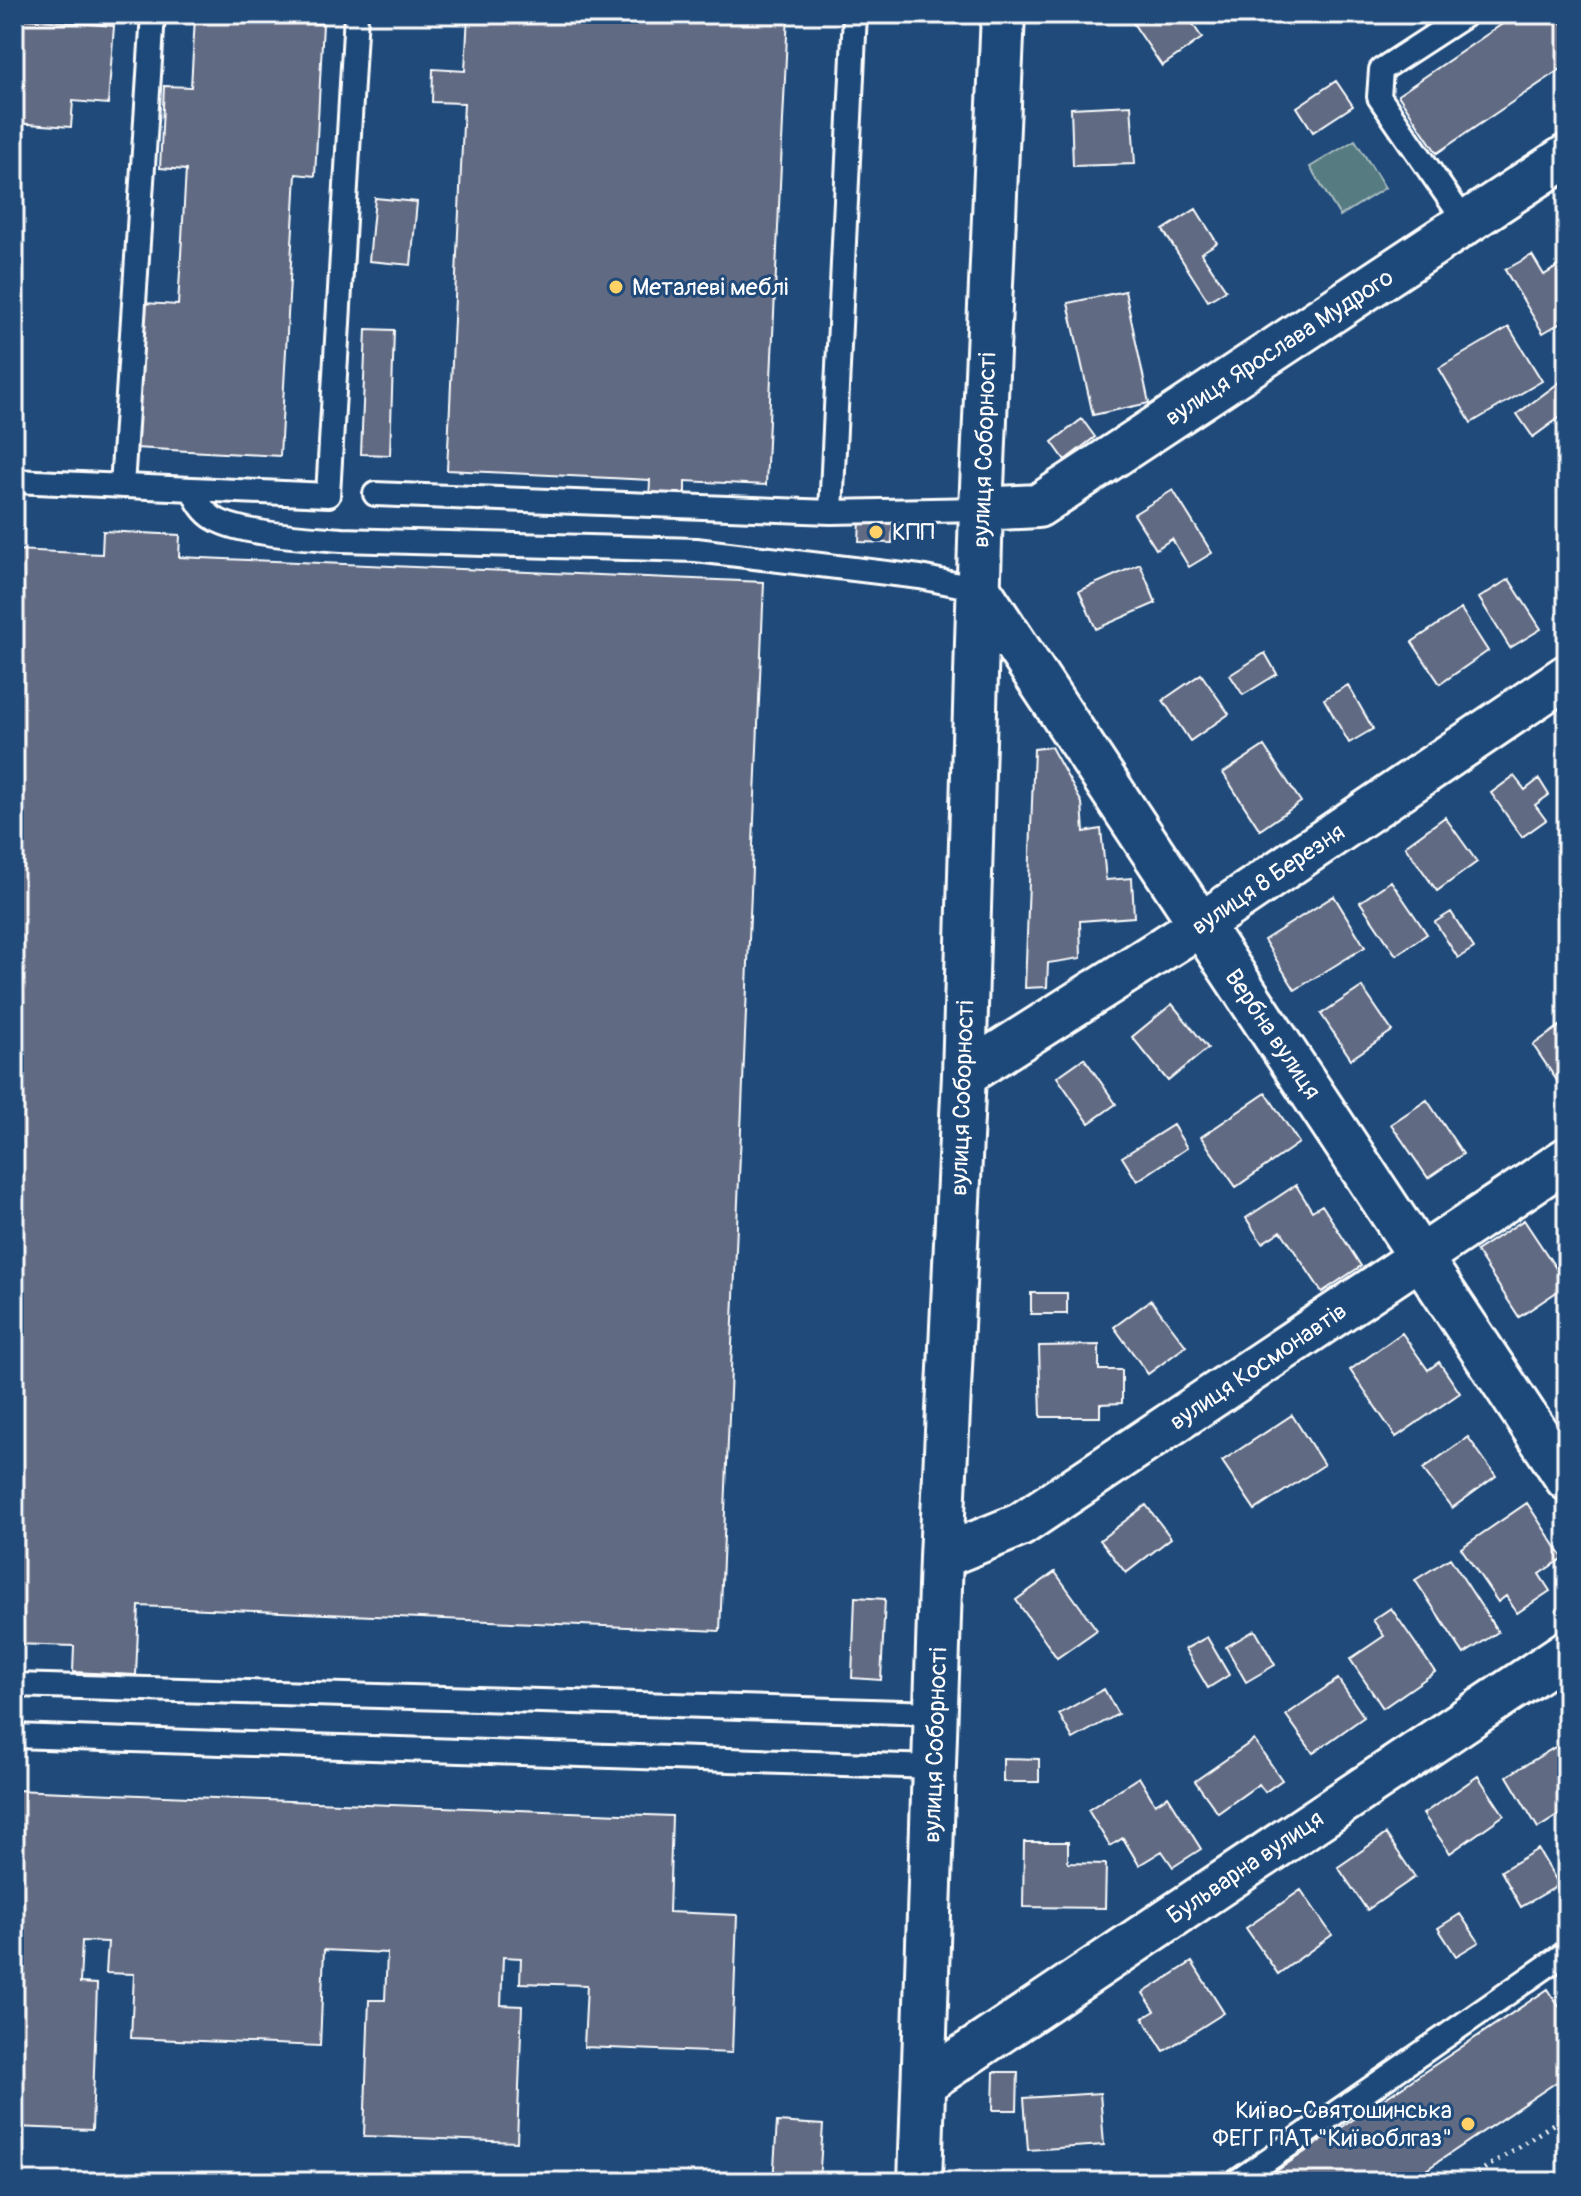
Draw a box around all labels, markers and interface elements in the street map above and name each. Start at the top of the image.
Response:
street label: вулиця Ярослава Мудрого [1160,263,1399,432]
place label: Металеві меблі [632,273,788,302]
marker: Металеві меблі [607,278,625,296]
street label: вулиця Соборності [967,352,1002,548]
place label: КПП [892,518,935,547]
marker: КПП [867,523,885,541]
street label: вулиця 8 Березня [1186,818,1350,941]
street label: Вербна вулиця [1218,964,1327,1105]
street label: вулиця Соборності [945,1000,980,1196]
street label: вулиця Космонавтів [1164,1296,1352,1436]
street label: вулиця Соборності [918,1647,953,1843]
street label: Бульварна вулиця [1161,1804,1329,1931]
place label: Київо-Святошинська ФЕГГ ПАТ "Київоблгаз" [1213,2096,1452,2153]
marker: Київо-Святошинська ФЕГГ ПАТ "Київоблгаз" [1459,2115,1477,2133]

